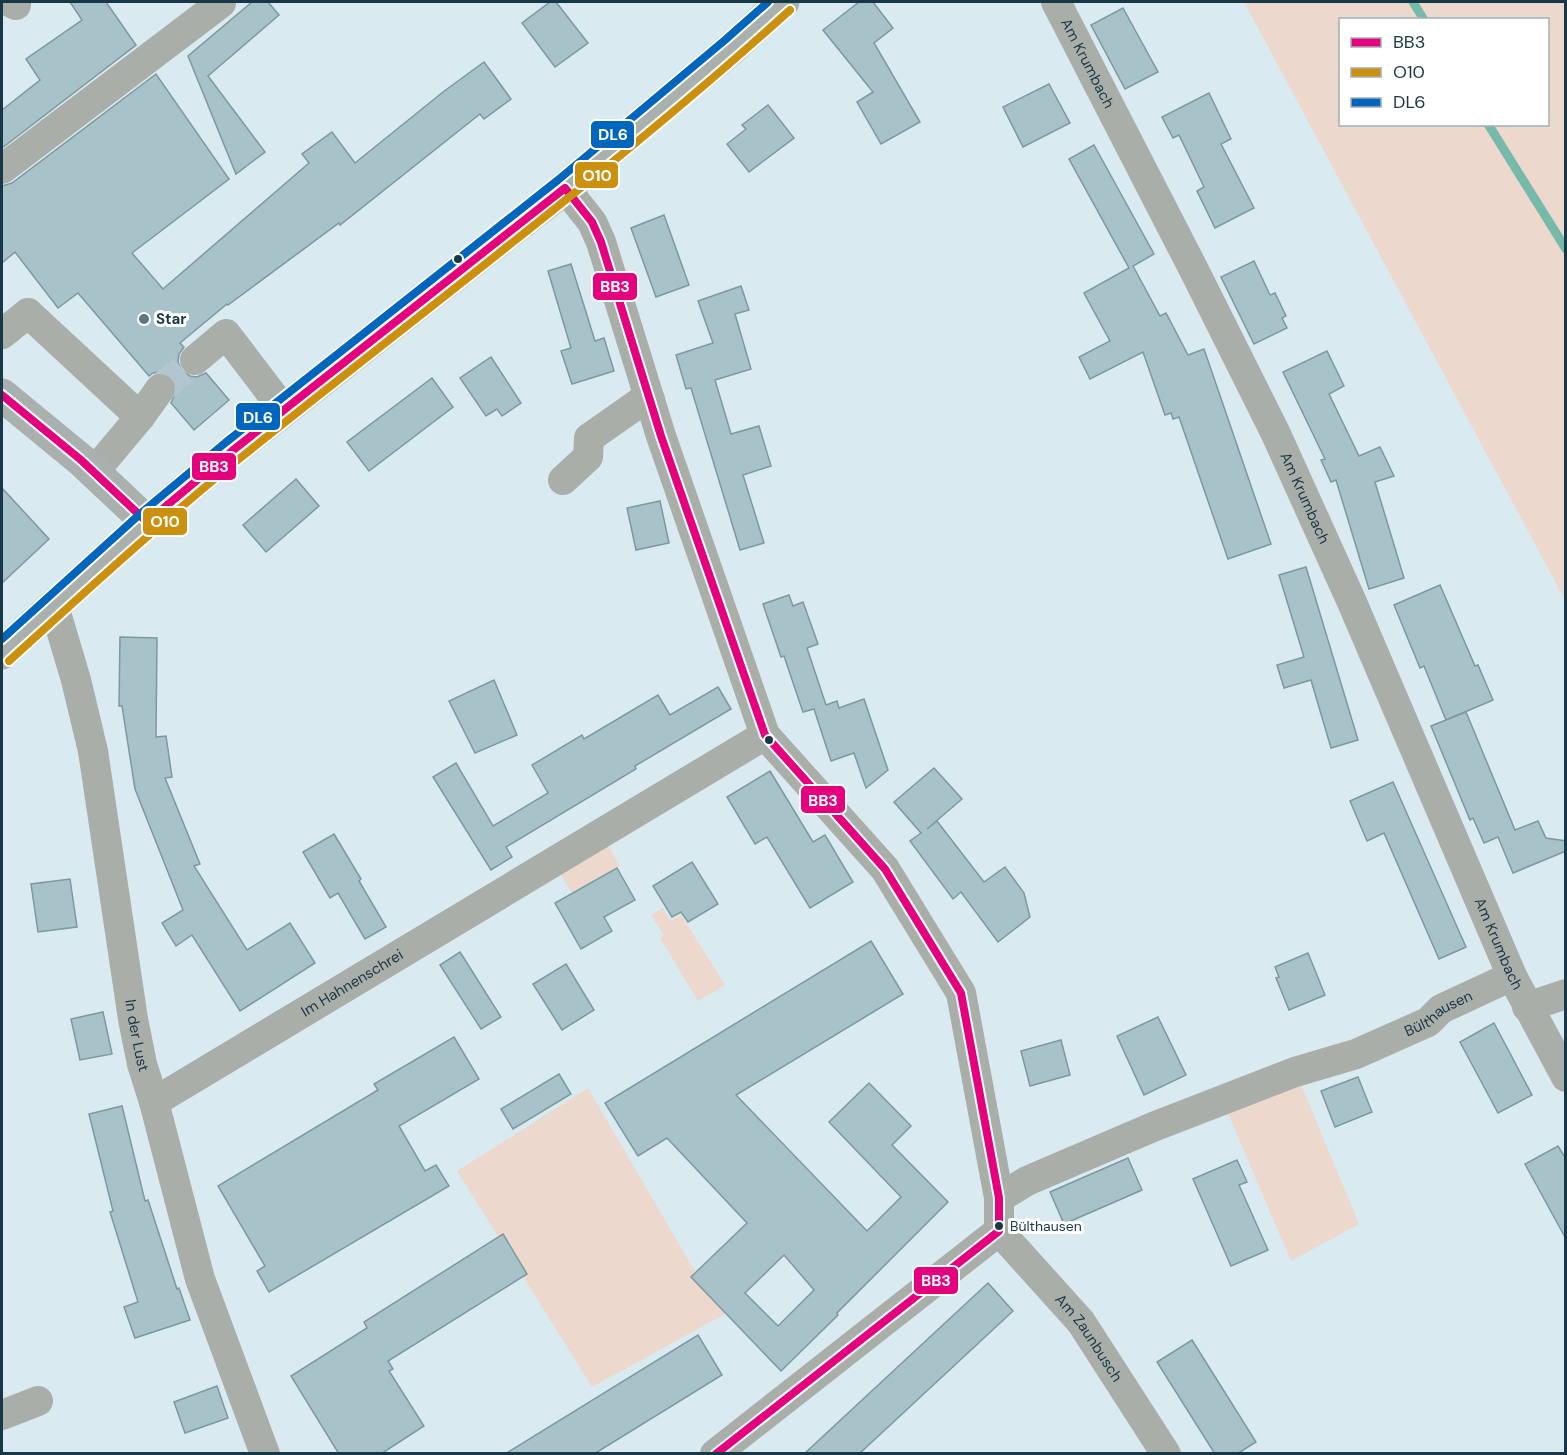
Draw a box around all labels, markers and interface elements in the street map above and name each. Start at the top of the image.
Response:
street label: Am Krumbach [1056,15,1119,112]
legend [1339,18,1549,126]
text: BB3 [1393,30,1425,54]
text: O10 [1393,60,1425,84]
text: DL6 [1393,90,1426,114]
line badge: DL6 [590,120,635,149]
text: DL6 [598,124,628,145]
line badge: O10 [574,161,619,189]
text: O10 [582,165,612,186]
unlabelled marker [452,253,464,265]
line badge: BB3 [592,272,638,301]
text: BB3 [600,276,630,297]
place label: Star [156,309,186,329]
marker: Star [137,312,151,326]
line badge: DL6 [235,402,281,431]
text: DL6 [243,407,273,428]
street label: Am Krumbach [1275,449,1334,547]
line badge: BB3 [191,452,237,481]
text: BB3 [199,456,229,477]
line badge: O10 [142,507,188,536]
text: O10 [150,511,180,532]
unlabelled marker [763,734,775,746]
line badge: BB3 [800,785,846,814]
text: BB3 [808,790,838,811]
street label: Am Krumbach [1470,895,1528,993]
street label: Im Hahnenschrei [297,945,407,1021]
street label: Bülthausen [1401,986,1476,1041]
street label: In der Lust [120,998,154,1074]
place label: Bülthausen [1010,1217,1082,1235]
marker: Bülthausen [993,1220,1005,1232]
line badge: BB3 [913,1266,959,1295]
text: BB3 [921,1270,951,1291]
street label: Am Zaunbusch [1051,1290,1127,1386]

